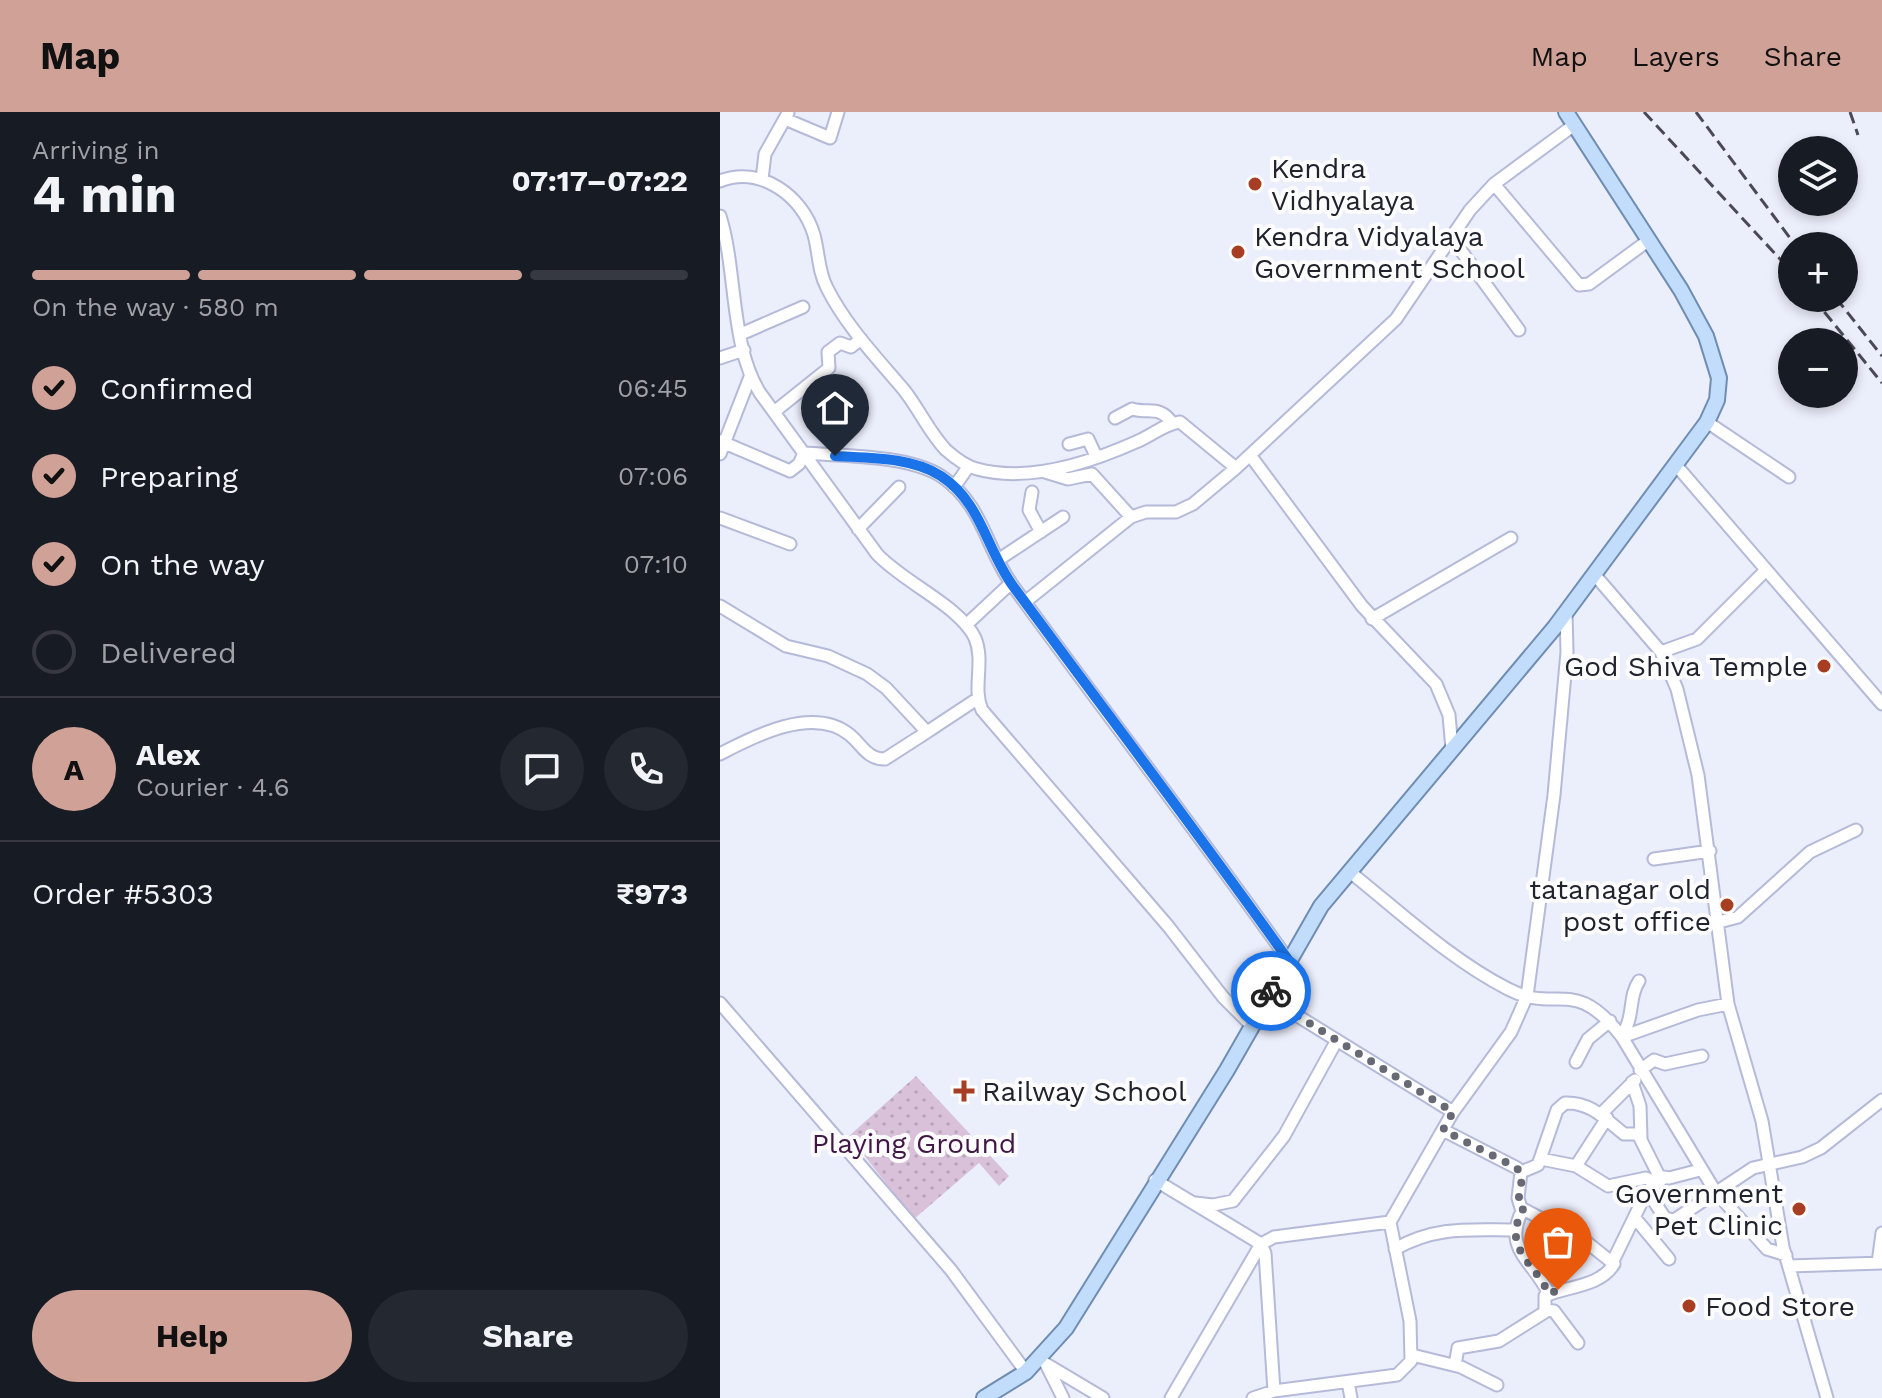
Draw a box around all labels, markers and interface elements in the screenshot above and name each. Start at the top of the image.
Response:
text: Map [40,34,120,78]
text: Map [1531,40,1588,73]
text: Layers [1632,40,1720,73]
text: Share [1764,40,1842,73]
text: Arriving in [32,135,160,165]
map controls [1778,136,1858,408]
button: layers [1778,136,1858,216]
place label: Kendra Vidhyalaya [1271,152,1415,217]
text: 07:17–07:22 [511,163,688,198]
text: 4 min [32,164,177,225]
marker: Kendra Vidhyalaya [1246,175,1264,193]
place label: Kendra Vidyalaya Government School [1254,220,1525,285]
button: + [1778,232,1858,312]
marker: Kendra Vidyalaya Government School [1229,243,1247,261]
text: On the way · 580 m [32,292,279,322]
button: − [1778,328,1858,408]
icon: check [32,366,76,410]
text: Confirmed [100,371,254,406]
text: 06:45 [617,373,688,403]
pin [801,374,869,456]
icon: home [813,386,857,430]
icon: check [32,454,76,498]
text: Preparing [100,459,238,494]
text: 07:06 [618,461,688,491]
icon: check [32,542,76,586]
text: On the way [100,547,265,582]
text: 07:10 [624,549,688,579]
text: Delivered [100,635,237,670]
place label: God Shiva Temple [1564,650,1808,683]
marker: God Shiva Temple [1815,657,1833,675]
button: chat [500,727,584,811]
button: phone [604,727,688,811]
text: Alex [136,737,200,772]
text: A [64,752,84,787]
text: Courier · 4.6 [136,772,290,802]
place label: tatanagar old post office [1529,873,1711,938]
text: Order #5303 [32,876,214,911]
text: ₹973 [616,876,688,911]
marker: tatanagar old post office [1718,896,1736,914]
courier [1231,951,1311,1031]
icon: bike [1249,969,1293,1013]
place label: Railway School [982,1075,1187,1108]
marker: Railway School [953,1080,975,1102]
park label: Playing Ground [812,1127,1016,1160]
place label: Government Pet Clinic [1615,1177,1783,1242]
marker: Government Pet Clinic [1790,1200,1808,1218]
pin [1524,1208,1592,1290]
icon: bag [1536,1220,1580,1264]
button: Help [32,1290,352,1382]
button: Share [368,1290,688,1382]
place label: Food Store [1705,1290,1855,1323]
marker: Food Store [1680,1297,1698,1315]

